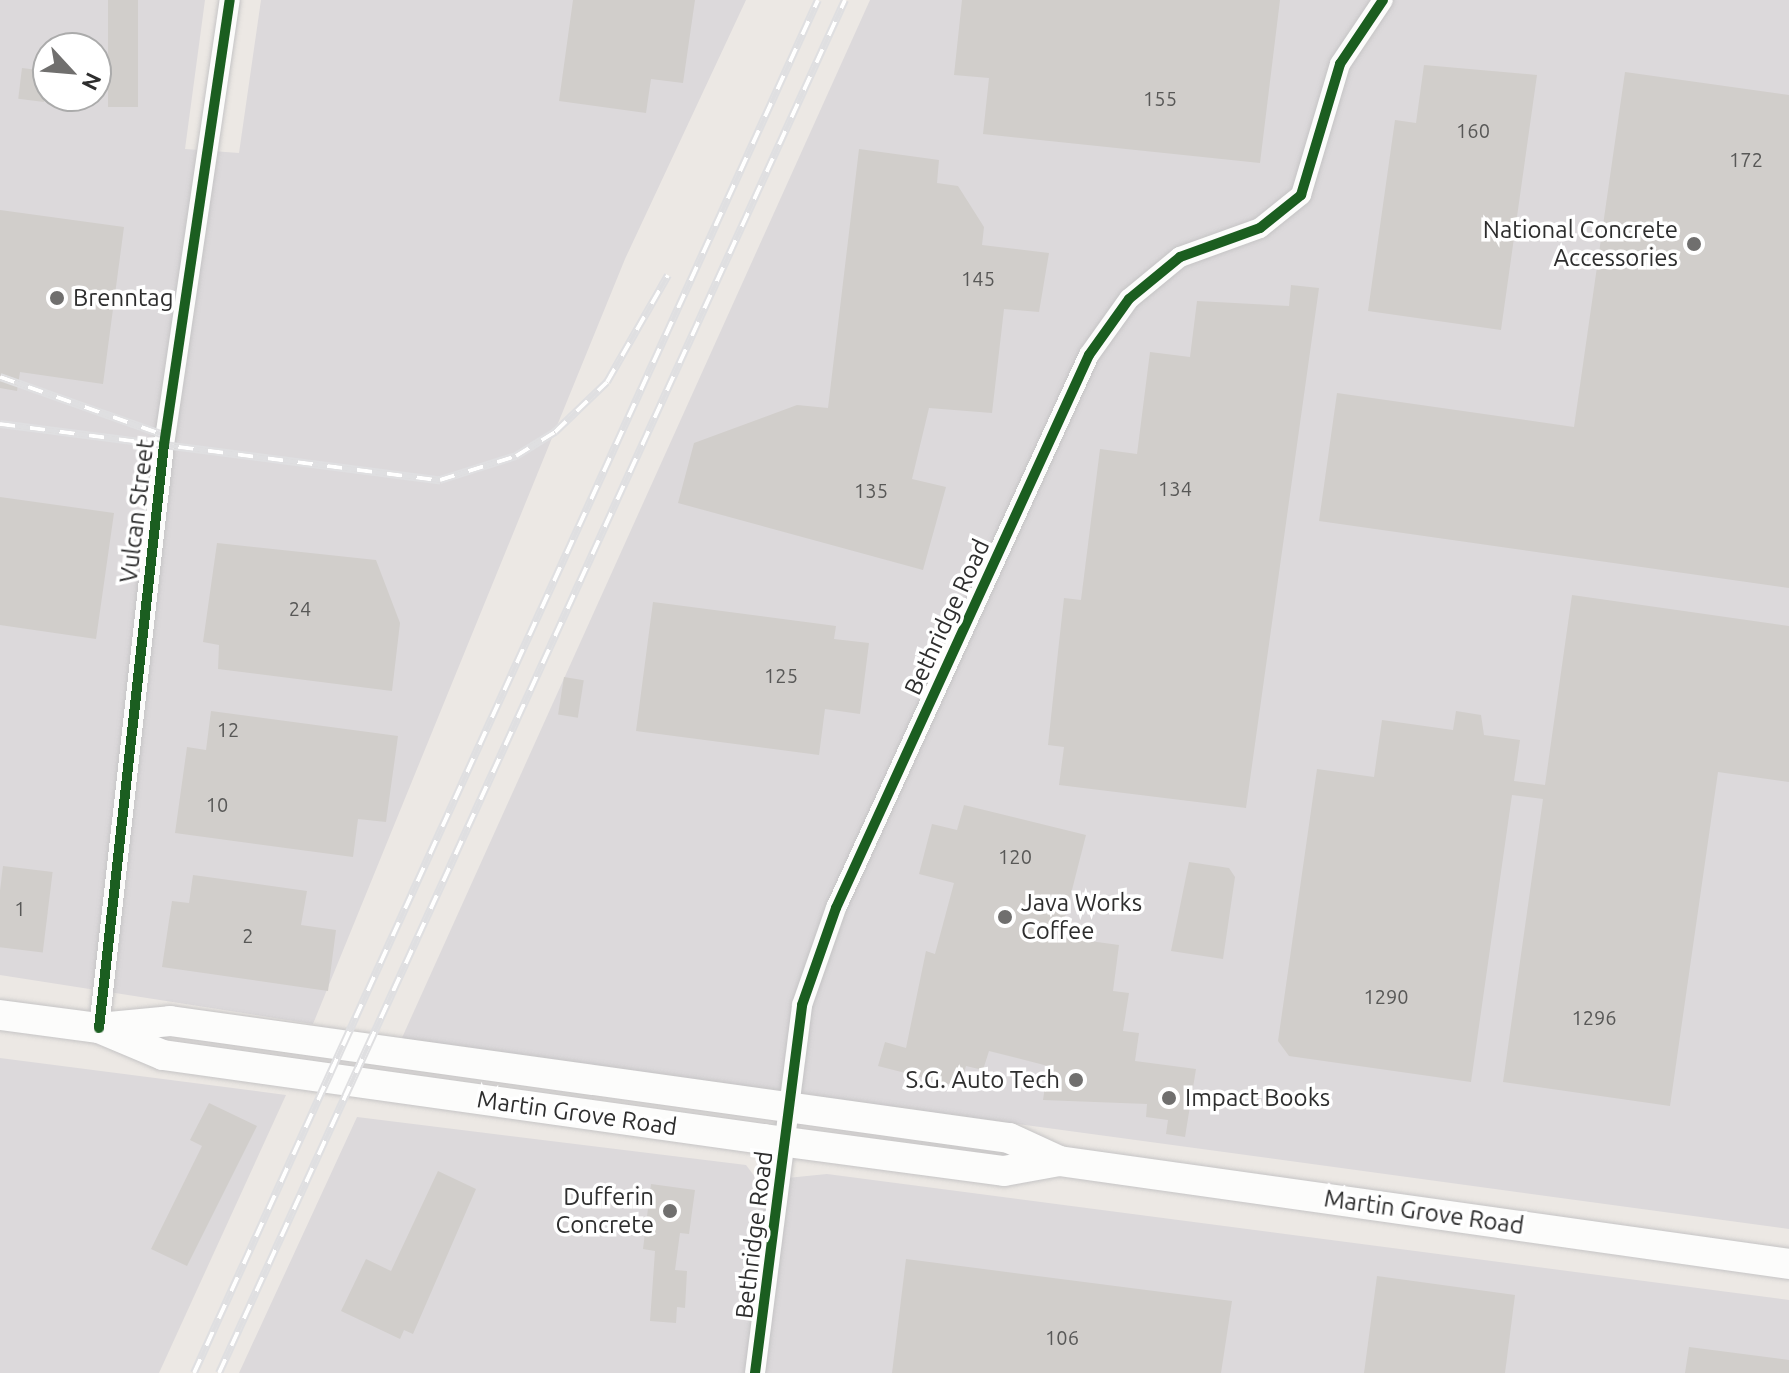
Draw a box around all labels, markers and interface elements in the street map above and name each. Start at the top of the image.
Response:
north arrow [32,32,112,112]
text: N [77,69,107,95]
house number: 155 [1143,86,1177,110]
house number: 160 [1456,118,1490,142]
house number: 172 [1729,147,1763,171]
place label: National Concrete Accessories [1483,216,1678,272]
marker: National Concrete Accessories [1685,235,1703,253]
house number: 145 [961,266,995,290]
place label: Brenntag [73,284,173,312]
marker: Brenntag [48,289,66,307]
street label: Vulcan Street [114,438,160,584]
house number: 134 [1158,476,1192,500]
house number: 135 [854,478,888,502]
street label: Bethridge Road [898,535,996,699]
house number: 24 [289,596,311,620]
house number: 125 [764,663,798,687]
house number: 12 [217,717,239,741]
house number: 10 [206,792,228,816]
house number: 120 [998,844,1032,868]
place label: Java Works Coffee [1021,889,1142,945]
house number: 1 [14,896,26,920]
marker: Java Works Coffee [996,908,1014,926]
house number: 2 [242,923,254,947]
house number: 1290 [1363,984,1409,1008]
house number: 1296 [1571,1005,1617,1029]
place label: S.G. Auto Tech [905,1066,1060,1094]
marker: S.G. Auto Tech [1067,1071,1085,1089]
place label: Impact Books [1185,1084,1330,1112]
street label: Martin Grove Road [475,1085,679,1141]
marker: Impact Books [1160,1089,1178,1107]
street label: Bethridge Road [729,1150,779,1320]
place label: Dufferin Concrete [555,1183,654,1239]
street label: Martin Grove Road [1322,1184,1526,1240]
marker: Dufferin Concrete [661,1202,679,1220]
house number: 106 [1045,1325,1079,1349]

